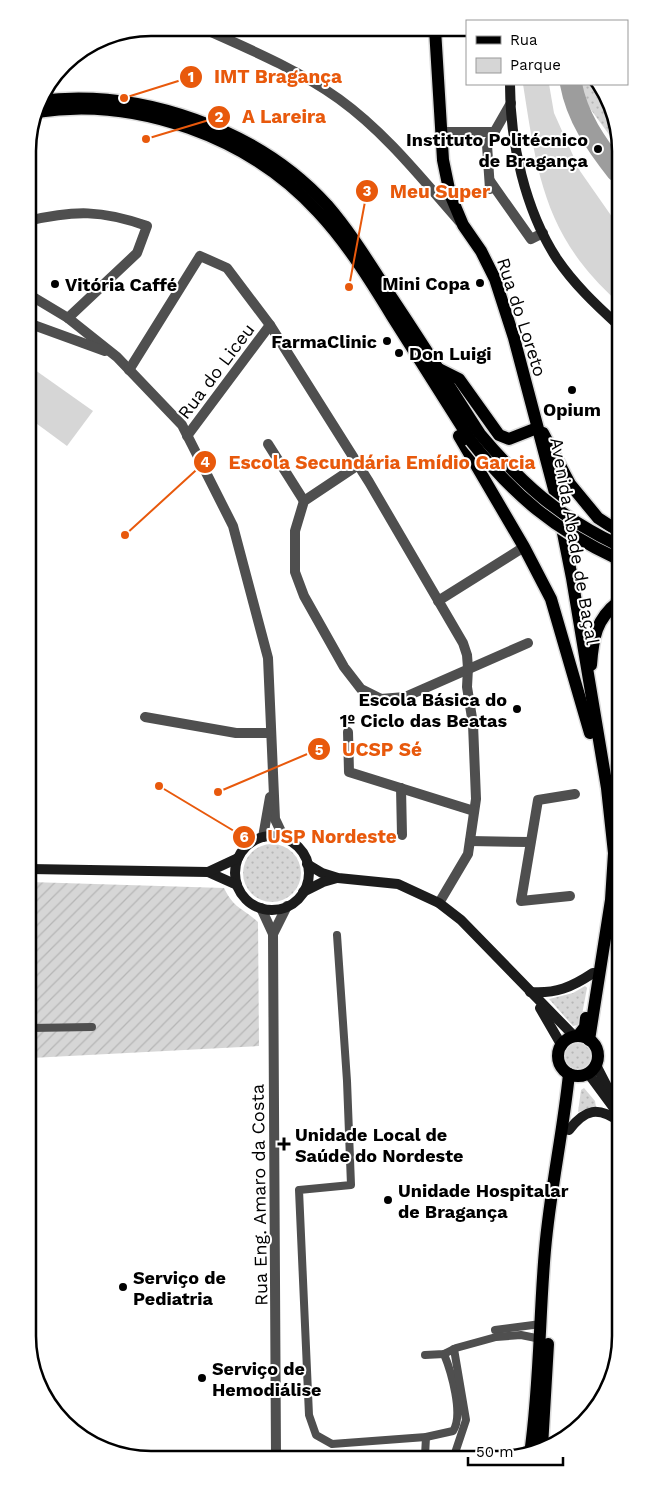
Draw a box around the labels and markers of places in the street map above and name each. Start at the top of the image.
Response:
callout: IMT Bragança [179,60,353,94]
callout: A Lareira [207,100,336,134]
place label: Instituto Politécnico de Bragança [406,129,589,171]
marker: Instituto Politécnico de Bragança [592,143,604,155]
callout: Meu Super [354,174,500,208]
place label: Mini Copa [382,273,471,294]
place label: Vitória Caffé [65,274,177,295]
marker: Mini Copa [474,277,486,289]
marker: Vitória Caffé [49,278,61,290]
place label: FarmaClinic [271,331,377,352]
marker: FarmaClinic [381,335,393,347]
place label: Don Luigi [409,343,491,364]
marker: Don Luigi [393,347,405,359]
marker: Opium [566,384,578,396]
place label: Opium [543,399,601,420]
callout: Escola Secundária Emídio Garcia [193,445,545,479]
place label: Escola Básica do 1º Ciclo das Beatas [340,689,507,731]
marker: Escola Básica do 1º Ciclo das Beatas [511,703,523,715]
callout: UCSP Sé [307,732,432,766]
callout: USP Nordeste [232,820,406,854]
place label: Unidade Local de Saúde do Nordeste [295,1124,463,1166]
marker: Unidade Local de Saúde do Nordeste [277,1137,291,1151]
place label: Unidade Hospitalar de Bragança [398,1180,569,1222]
marker: Unidade Hospitalar de Bragança [382,1194,394,1206]
place label: Serviço de Pediatria [133,1267,226,1309]
marker: Serviço de Pediatria [117,1281,129,1293]
place label: Serviço de Hemodiálise [212,1358,321,1400]
marker: Serviço de Hemodiálise [196,1372,208,1384]

